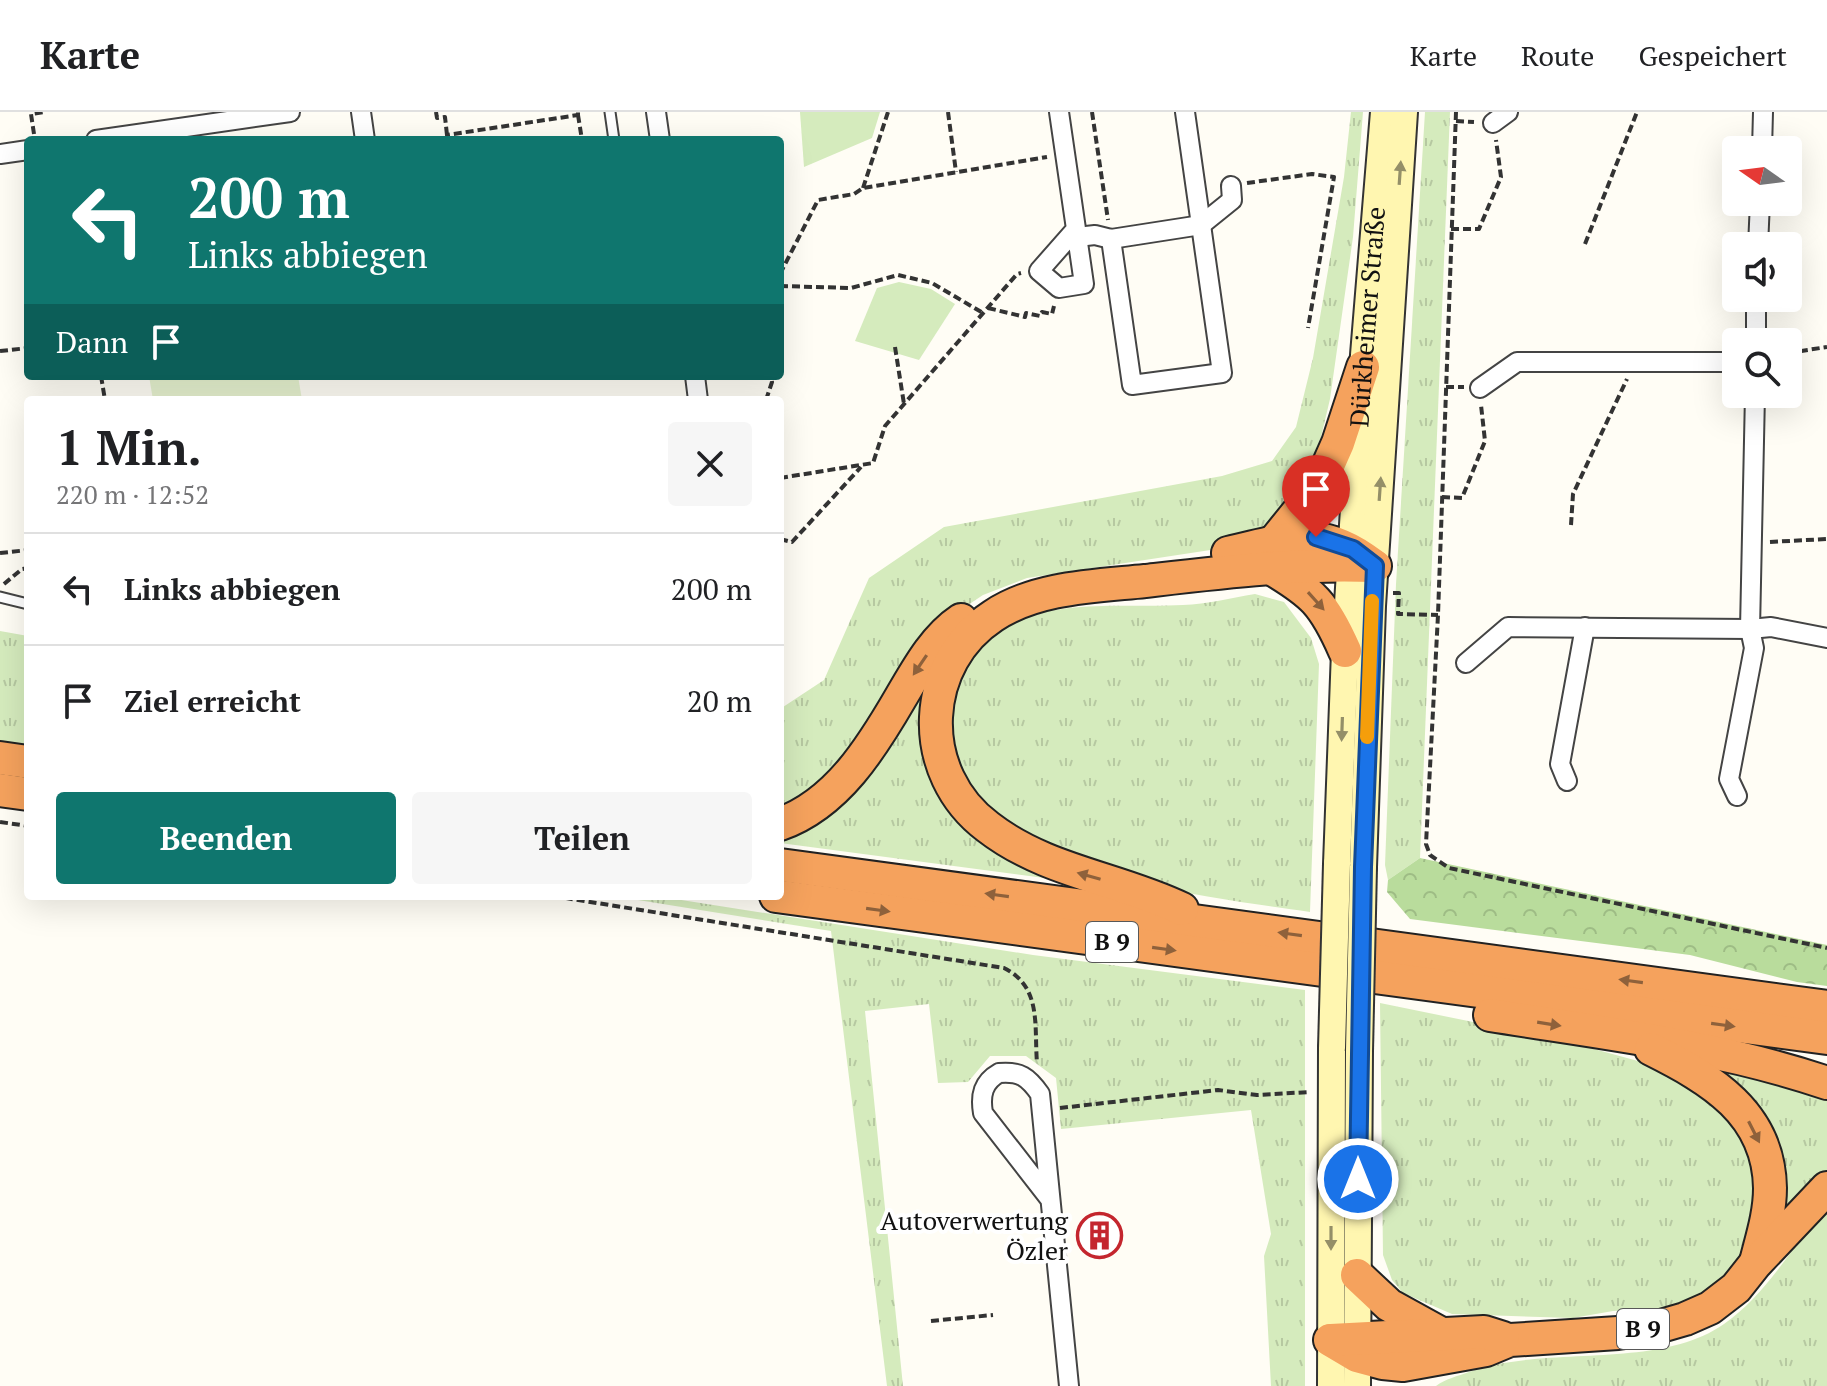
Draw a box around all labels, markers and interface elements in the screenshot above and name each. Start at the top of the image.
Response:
text: Karte [40,30,140,80]
text: Karte [1410,37,1477,74]
text: Route [1521,37,1594,74]
text: Gespeichert [1638,37,1787,74]
north arrow [1722,136,1802,216]
map controls [1722,136,1802,408]
text: 200 m [188,160,350,234]
one-way arrow [1394,160,1407,185]
icon: left [56,168,160,272]
street label: Dürkheimer Straße [1341,205,1392,428]
text: Links abbiegen [188,231,428,278]
button: sound [1722,232,1802,312]
icon: arrive [144,320,188,364]
text: Dann [56,322,128,362]
button: search [1722,328,1802,408]
text: 1 Min. [56,415,202,479]
button: close [668,422,752,506]
pin [1282,455,1350,537]
icon: arrive [1294,467,1338,511]
one-way arrow [1374,476,1387,501]
text: 220 m · 12:52 [56,477,209,511]
icon: left [56,567,100,611]
text: Links abbiegen [124,569,340,609]
text: 200 m [671,569,752,609]
one-way arrow [1307,590,1324,610]
one-way arrow [913,655,928,676]
icon: arrive [56,679,100,723]
text: Ziel erreicht [124,681,301,721]
text: 20 m [687,681,752,721]
one-way arrow [1336,717,1349,742]
button: Beenden [56,792,396,884]
button: Teilen [412,792,752,884]
one-way arrow [1076,869,1100,882]
one-way arrow [984,888,1009,901]
one-way arrow [866,904,891,917]
road number: B 9 [1086,922,1138,962]
one-way arrow [1277,928,1302,941]
one-way arrow [1152,942,1177,955]
one-way arrow [1618,974,1643,987]
one-way arrow [1711,1018,1736,1031]
one-way arrow [1536,1019,1561,1031]
one-way arrow [1747,1120,1761,1143]
position arrow [1316,1137,1400,1221]
place label: Autoverwertung Özler [880,1203,1068,1267]
building icon: Autoverwertung Özler [1075,1212,1123,1260]
one-way arrow [1325,1226,1337,1251]
road number: B 9 [1617,1309,1669,1349]

